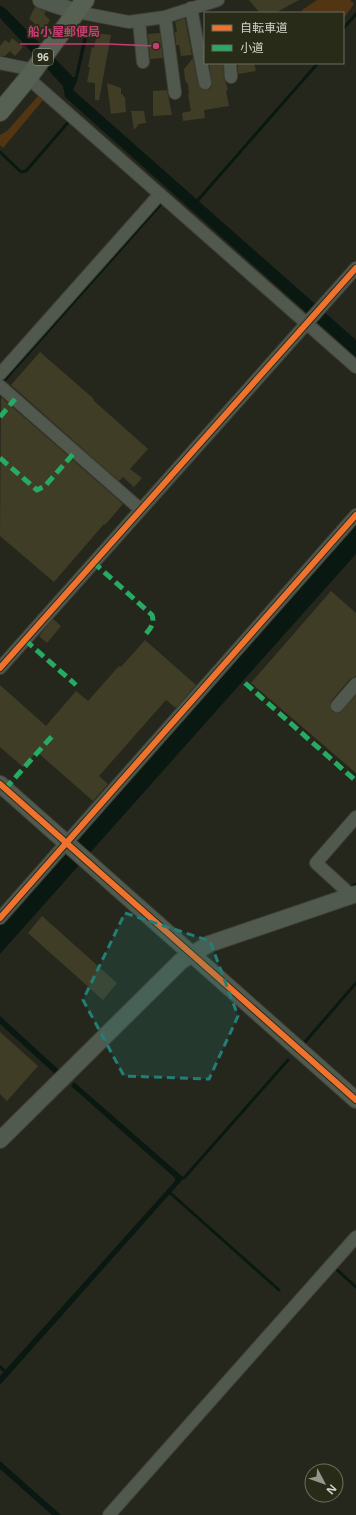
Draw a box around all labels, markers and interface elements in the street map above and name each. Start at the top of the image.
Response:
legend [204,12,344,64]
text: 自転車道 [240,19,288,36]
callout: 船小屋郵便局 [20,20,108,44]
text: 船小屋郵便局 [28,23,100,40]
text: 小道 [240,39,264,56]
road number: 96 [33,49,53,65]
north arrow [304,1463,344,1503]
text: N [323,1482,341,1498]

